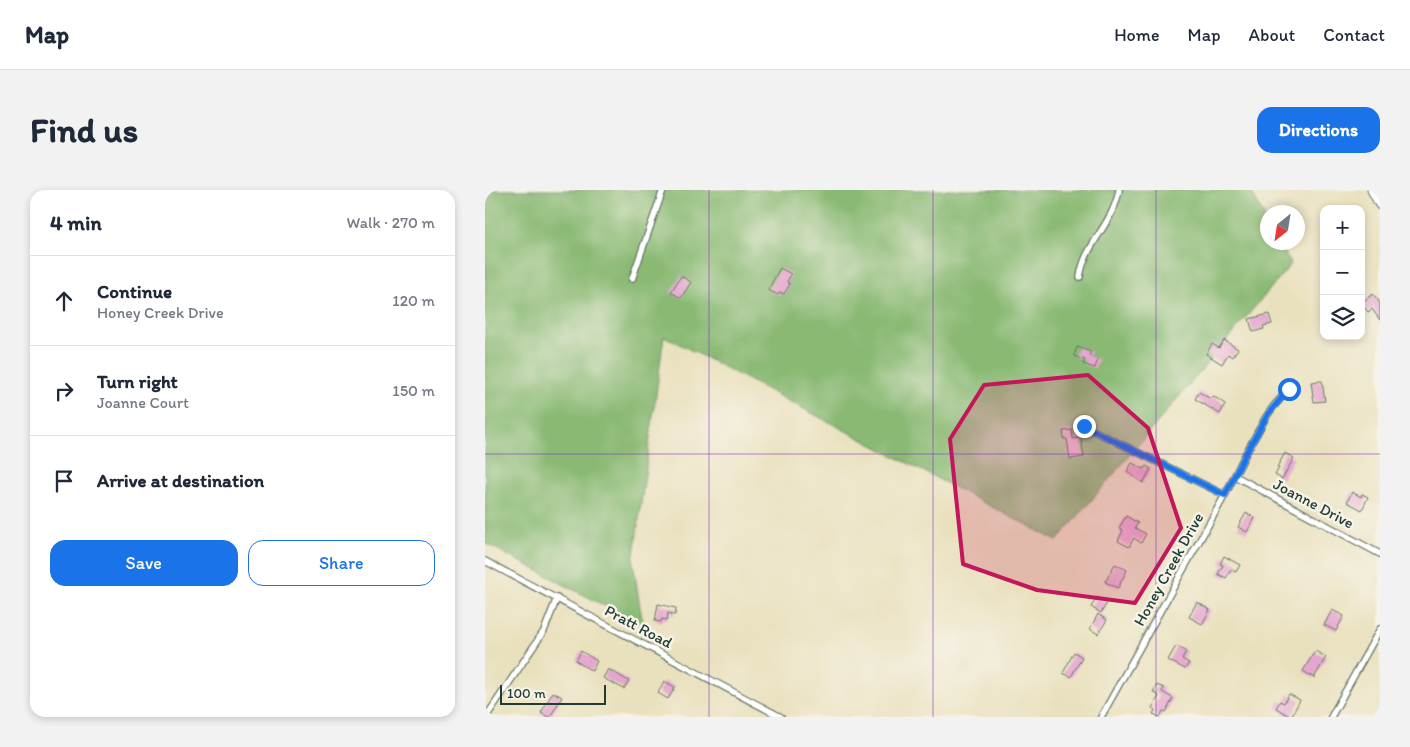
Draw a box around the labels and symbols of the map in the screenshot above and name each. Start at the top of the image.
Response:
north arrow [1260,205,1305,250]
route start [1278,378,1301,401]
route end [1073,415,1096,438]
street label: Joanne Drive [1270,474,1357,533]
street label: Honey Creek Drive [1129,509,1208,629]
street label: Pratt Road [602,601,676,652]
scale bar [500,682,606,705]

